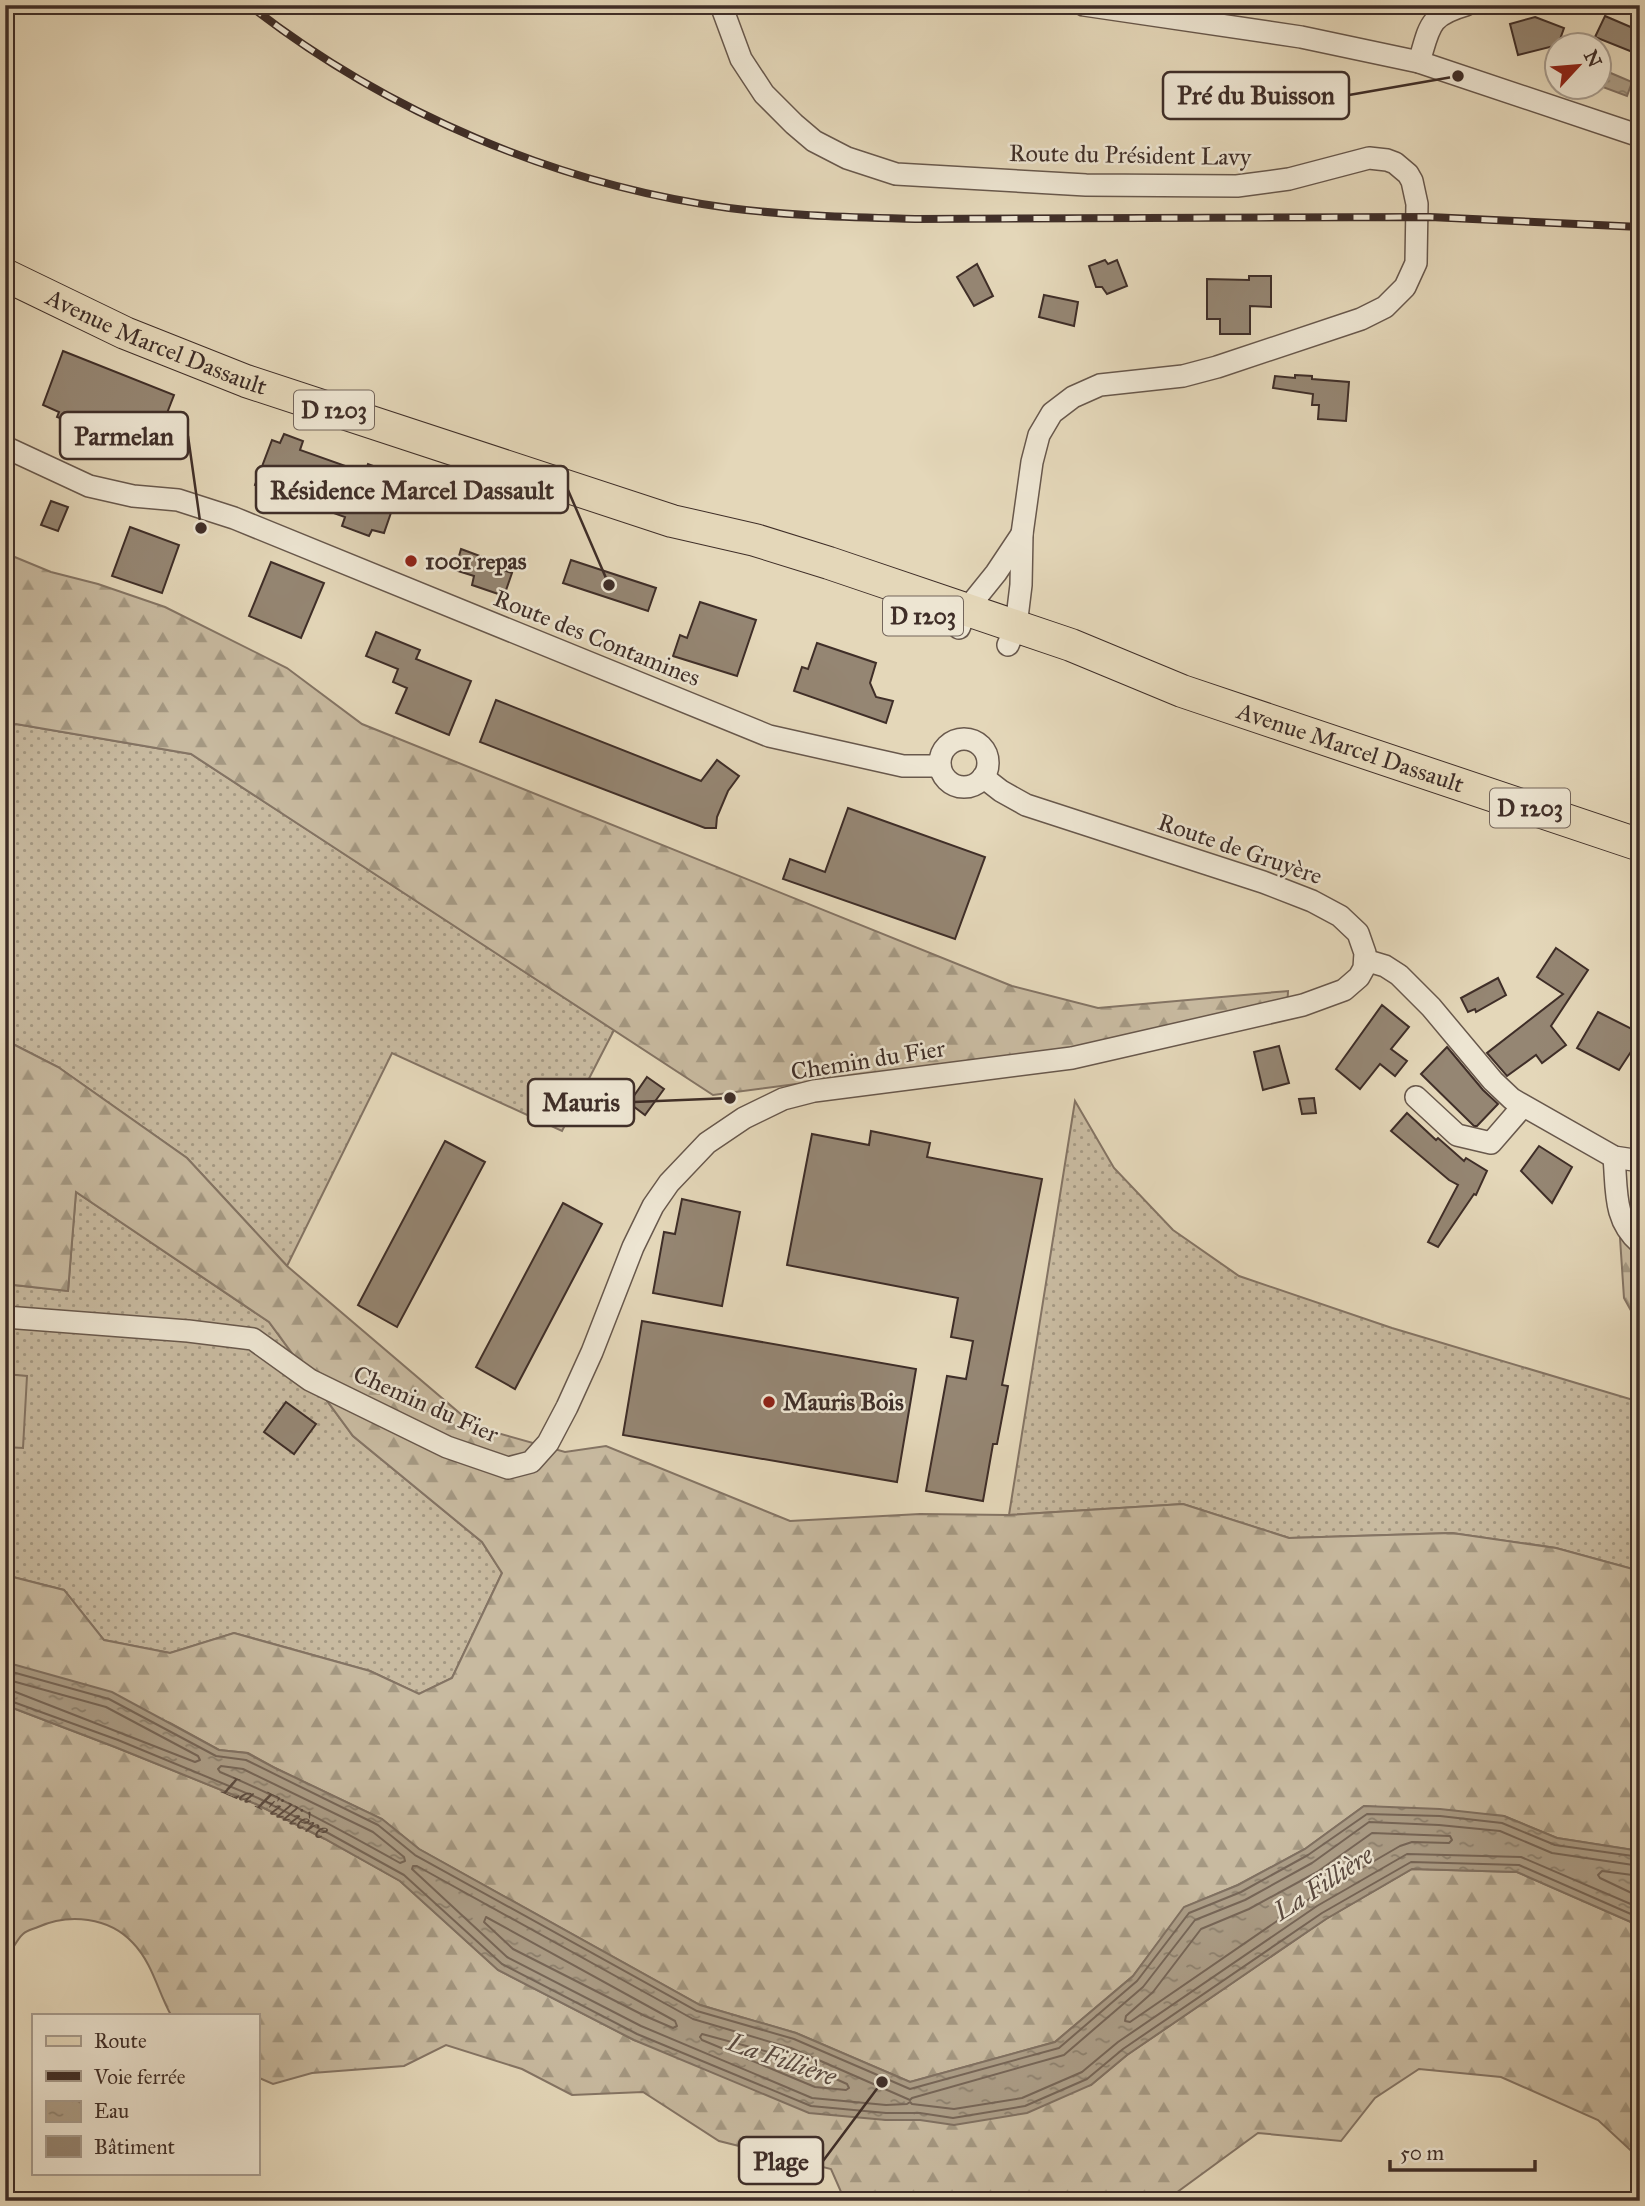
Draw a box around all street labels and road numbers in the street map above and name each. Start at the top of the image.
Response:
street label: Route du Président Lavy [1009,138,1252,172]
street label: Avenue Marcel Dassault [40,282,271,402]
road number: D 1203 [294,390,374,430]
street label: Route des Contamines [489,583,705,693]
road number: D 1203 [883,596,963,636]
street label: Avenue Marcel Dassault [1232,695,1468,800]
road number: D 1203 [1490,788,1570,828]
street label: Route de Gruyère [1154,807,1326,891]
street label: Chemin du Fier [789,1033,947,1087]
street label: Chemin du Fier [349,1359,503,1449]

